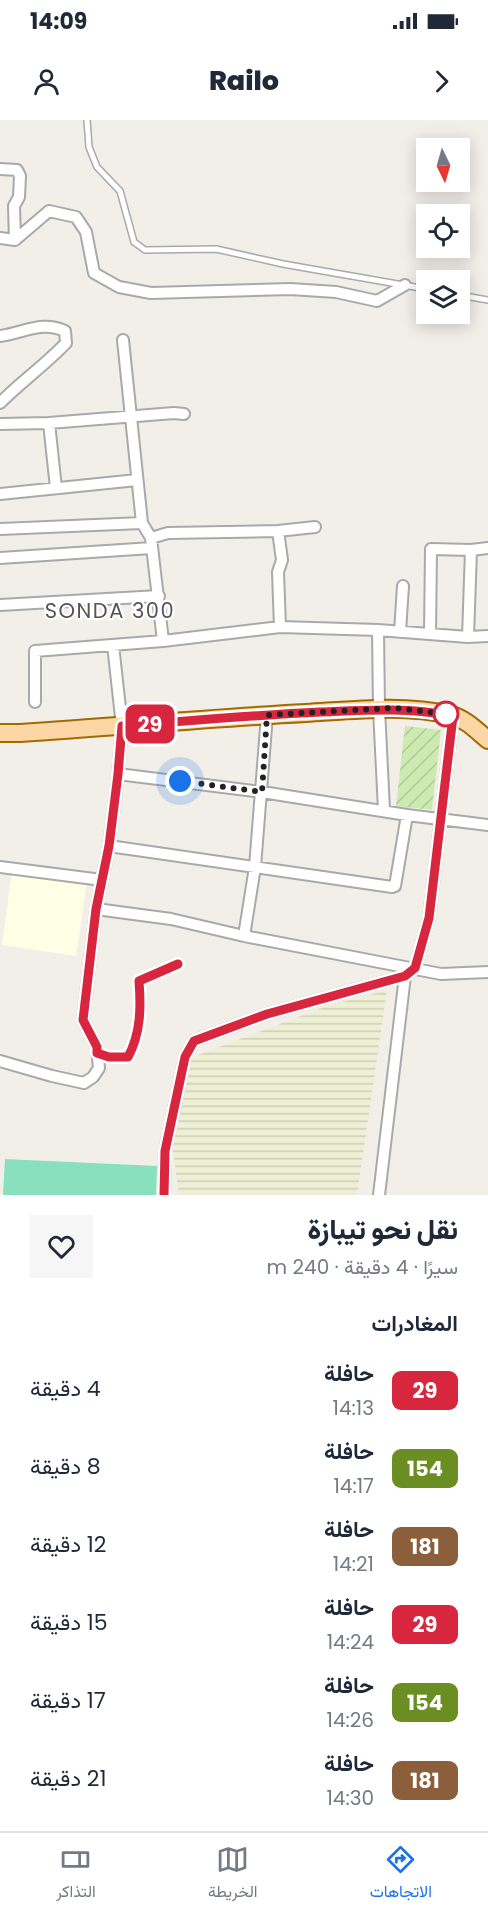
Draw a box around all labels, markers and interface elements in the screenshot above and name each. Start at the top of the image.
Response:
text: 14:09 [30,6,87,37]
text: Railo [209,62,279,99]
icon: person [30,65,63,98]
icon: forward [425,65,458,98]
north arrow [416,138,470,192]
map controls [416,138,470,324]
button: locate [416,204,470,258]
button: layers [416,270,470,324]
district label: SONDA 300 [45,596,175,625]
unlabelled marker [433,701,459,727]
line badge: 29 [123,704,177,744]
text: 29 [138,710,162,739]
your location [165,766,195,796]
text: نقل نحو تيبازة [307,1210,458,1249]
button: heart [30,1215,93,1278]
text: سيرًا · 4 دقيقة · 240 m [267,1253,458,1281]
text: المغادرات [372,1308,458,1339]
text: حافلة [324,1358,374,1389]
text: 4 دقيقة [30,1373,101,1404]
text: 29 [413,1376,437,1405]
text: 14:13 [333,1394,374,1422]
text: حافلة [324,1436,374,1467]
text: 8 دقيقة [30,1451,101,1482]
text: 154 [407,1454,443,1483]
text: 14:17 [333,1472,374,1500]
text: حافلة [324,1514,374,1545]
text: 12 دقيقة [30,1529,107,1560]
text: 181 [410,1532,440,1561]
text: 14:21 [333,1550,374,1578]
text: حافلة [324,1592,374,1623]
text: 15 دقيقة [30,1607,108,1638]
text: 29 [413,1610,437,1639]
text: 14:24 [327,1628,374,1656]
text: حافلة [324,1670,374,1701]
text: 17 دقيقة [30,1685,106,1716]
text: 154 [407,1688,443,1717]
text: 14:26 [327,1706,374,1734]
text: حافلة [324,1748,374,1779]
text: 21 دقيقة [30,1763,107,1794]
text: 181 [410,1766,440,1795]
text: 14:30 [326,1784,374,1812]
tab: التذاكر [56,1843,96,1906]
tab: الخريطة [208,1843,257,1906]
tab: الاتجاهات [370,1843,432,1906]

